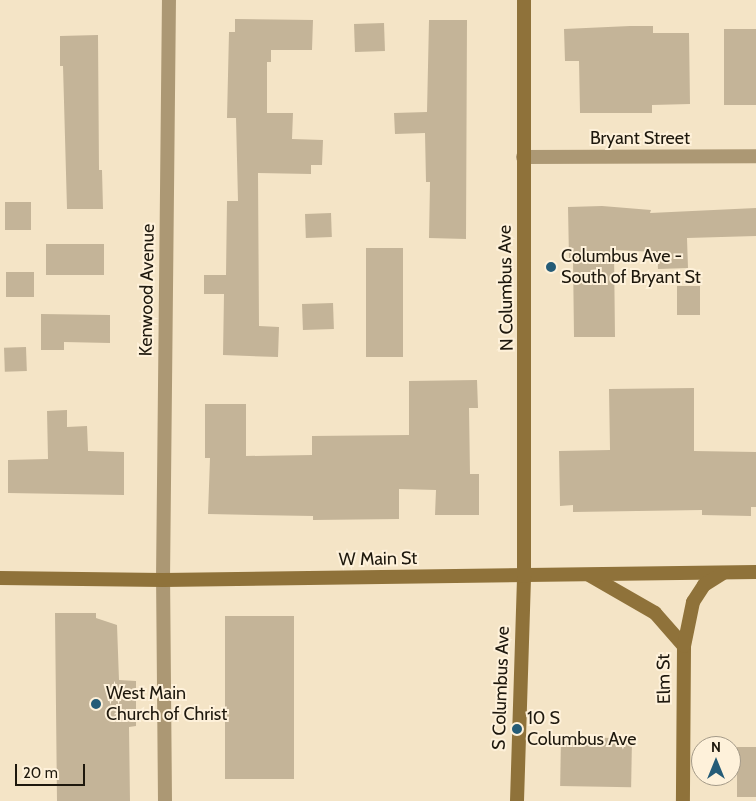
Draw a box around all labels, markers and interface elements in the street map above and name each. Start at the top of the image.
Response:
street label: Bryant Street [590,127,690,149]
street label: Kenwood Avenue [135,224,159,356]
street label: N Columbus Ave [494,225,518,351]
place label: Columbus Ave - South of Bryant St [561,246,701,288]
marker: Columbus Ave - South of Bryant St [545,261,557,273]
street label: W Main St [339,548,417,570]
street label: S Columbus Ave [488,626,514,750]
street label: Elm St [653,654,675,704]
place label: West Main Church of Christ [106,683,227,726]
marker: West Main Church of Christ [90,698,102,710]
place label: 10 S Columbus Ave [527,708,636,751]
marker: 10 S Columbus Ave [511,723,523,735]
north arrow [691,736,741,786]
text: N [711,738,721,756]
scale bar [18,754,88,786]
text: 20 m [23,764,58,782]

